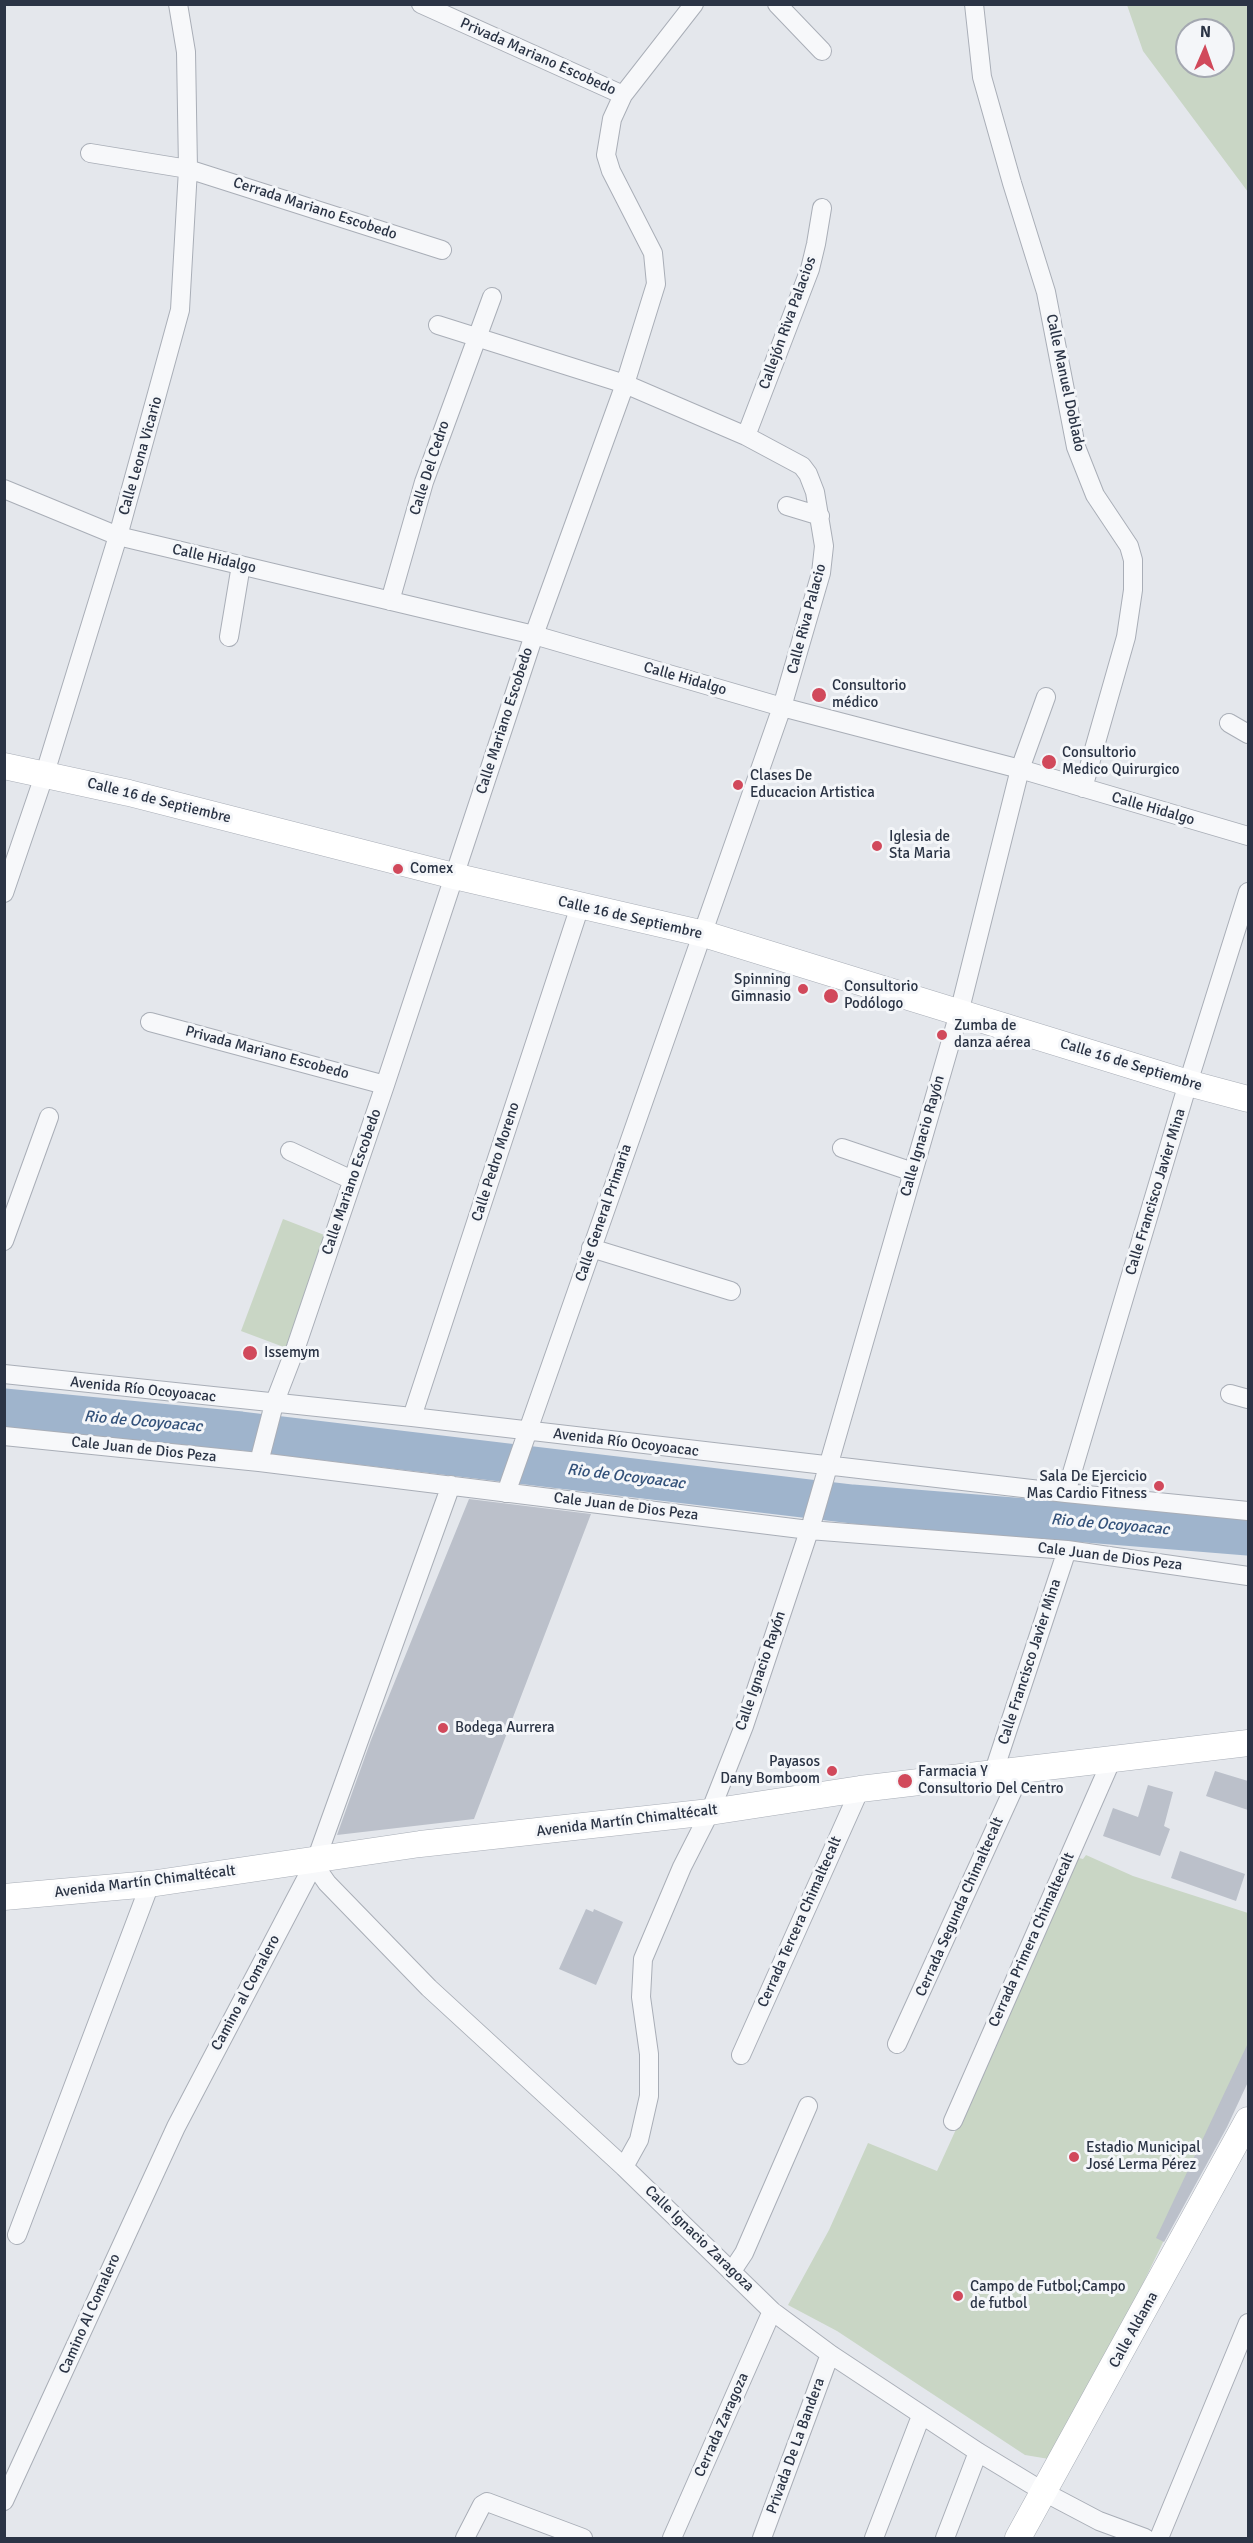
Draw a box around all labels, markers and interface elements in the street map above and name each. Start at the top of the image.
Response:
street label: Privada Mariano Escobedo [457,14,619,100]
north arrow [1175,18,1235,78]
text: N [1200,22,1211,42]
street label: Cerrada Mariano Escobedo [231,174,399,244]
street label: Callejón Riva Palacios [756,254,820,392]
street label: Calle Manuel Doblado [1042,313,1088,453]
street label: Calle Leona Vicario [115,395,167,517]
street label: Calle Del Cedro [406,419,454,517]
street label: Calle Hidalgo [170,541,258,577]
street label: Calle Riva Palacio [784,562,830,676]
street label: Calle Mariano Escobedo [473,645,537,797]
street label: Calle Hidalgo [641,659,729,699]
place label: Consultorio médico [832,677,906,712]
marker: Consultorio médico [810,686,828,704]
place label: Consultorio Medico Quirurgico [1062,744,1179,779]
marker: Consultorio Medico Quirurgico [1040,753,1058,771]
place label: Clases De Educacion Artistica [750,767,875,802]
street label: Calle 16 de Septiembre [85,774,233,828]
marker: Clases De Educacion Artistica [731,778,745,792]
street label: Calle Hidalgo [1109,789,1197,829]
place label: Iglesia de Sta Maria [889,828,951,863]
marker: Iglesia de Sta Maria [870,839,884,853]
place label: Comex [410,860,453,878]
marker: Comex [391,862,405,876]
street label: Calle 16 de Septiembre [556,893,704,943]
place label: Spinning Gimnasio [731,971,791,1006]
place label: Consultorio Podólogo [844,978,918,1013]
marker: Spinning Gimnasio [796,982,810,996]
marker: Consultorio Podólogo [822,987,840,1005]
place label: Zumba de danza aérea [954,1017,1031,1052]
street label: Privada Mariano Escobedo [183,1022,351,1084]
marker: Zumba de danza aérea [935,1028,949,1042]
street label: Calle 16 de Septiembre [1058,1035,1204,1095]
street label: Calle Ignacio Rayón [897,1073,949,1199]
street label: Calle Pedro Moreno [468,1100,524,1224]
street label: Calle Mariano Escobedo [319,1107,385,1257]
street label: Calle Francisco Javier Mina [1122,1107,1190,1277]
street label: Calle General Primaria [572,1142,636,1284]
marker: Issemym [241,1344,259,1362]
place label: Issemym [264,1344,320,1362]
street label: Avenida Río Ocoyoacac [69,1373,217,1407]
water label: Rio de Ocoyoacac [83,1407,203,1437]
street label: Avenida Río Ocoyoacac [552,1425,700,1461]
street label: Cale Juan de Dios Peza [71,1433,217,1467]
water label: Rio de Ocoyoacac [566,1460,686,1494]
place label: Sala De Ejercicio Mas Cardio Fitness [1027,1468,1147,1503]
marker: Sala De Ejercicio Mas Cardio Fitness [1152,1479,1166,1493]
street label: Cale Juan de Dios Peza [553,1489,699,1525]
water label: Rio de Ocoyoacac [1050,1510,1170,1540]
street label: Cale Juan de Dios Peza [1037,1539,1183,1575]
street label: Calle Francisco Javier Mina [995,1577,1065,1747]
street label: Calle Ignacio Rayón [732,1609,790,1733]
place label: Bodega Aurrera [455,1719,555,1737]
marker: Bodega Aurrera [436,1721,450,1735]
place label: Payasos Dany Bomboom [720,1753,820,1788]
place label: Farmacia Y Consultorio Del Centro [918,1763,1064,1798]
marker: Payasos Dany Bomboom [825,1764,839,1778]
marker: Farmacia Y Consultorio Del Centro [896,1772,914,1790]
street label: Avenida Martín Chimaltécalt [535,1801,719,1841]
street label: Cerrada Segunda Chimaltecalt [912,1815,1008,1999]
street label: Cerrada Tercera Chimaltecalt [754,1834,846,2010]
street label: Cerrada Primera Chimaltecalt [985,1850,1079,2030]
street label: Avenida Martín Chimaltécalt [53,1862,237,1902]
street label: Camino al Comalero [208,1932,284,2054]
place label: Estadio Municipal José Lerma Pérez [1086,2139,1201,2174]
marker: Estadio Municipal José Lerma Pérez [1067,2150,1081,2164]
street label: Calle Ignacio Zaragoza [641,2182,757,2296]
street label: Camino Al Comalero [55,2251,125,2377]
place label: Campo de Futbol;Campo de futbol [970,2278,1126,2313]
marker: Campo de Futbol;Campo de futbol [951,2289,965,2303]
street label: Calle Aldama [1106,2289,1162,2371]
street label: Cerrada Zaragoza [691,2370,753,2480]
street label: Privada De La Bandera [763,2375,829,2517]

